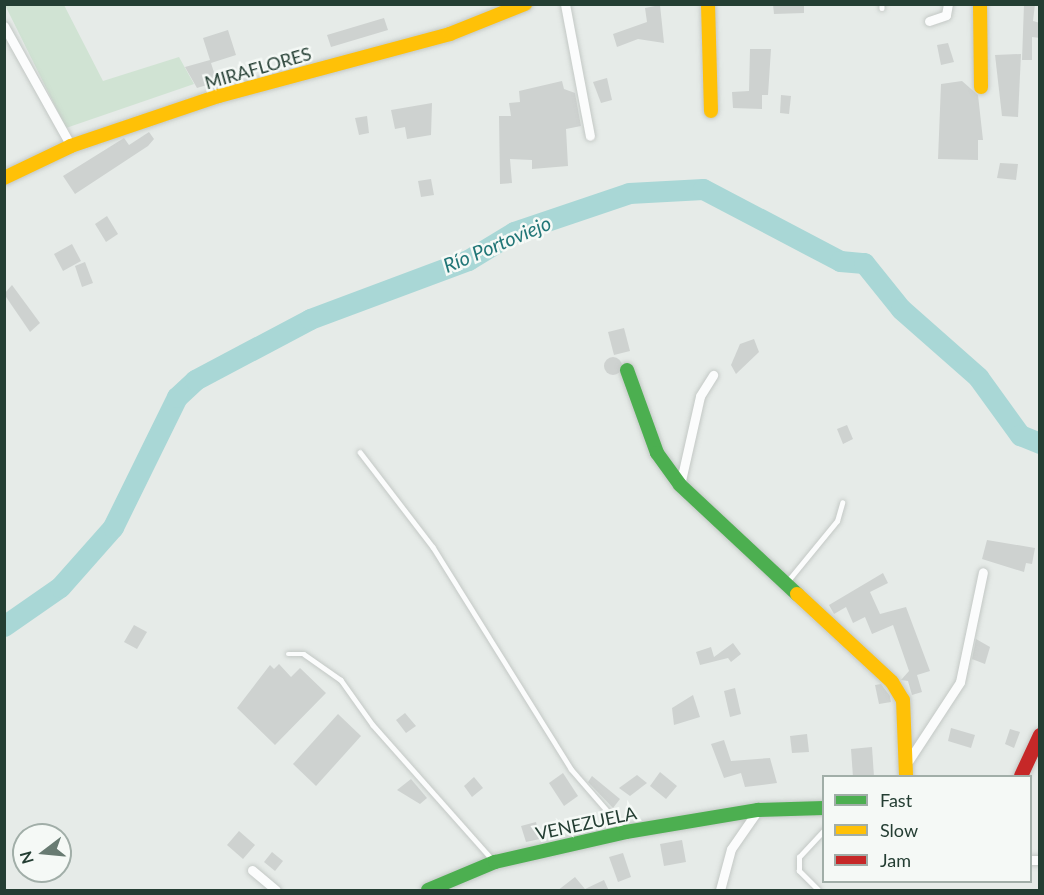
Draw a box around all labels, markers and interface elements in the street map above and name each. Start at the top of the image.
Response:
street label: MIRAFLORES [202,42,314,94]
water label: Río Portoviejo [439,211,555,277]
legend [822,775,1032,883]
text: Fast [880,789,912,811]
street label: VENEZUELA [534,802,638,844]
text: Slow [880,819,918,841]
north arrow [12,823,72,883]
text: N [15,849,37,866]
text: Jam [880,849,911,871]

